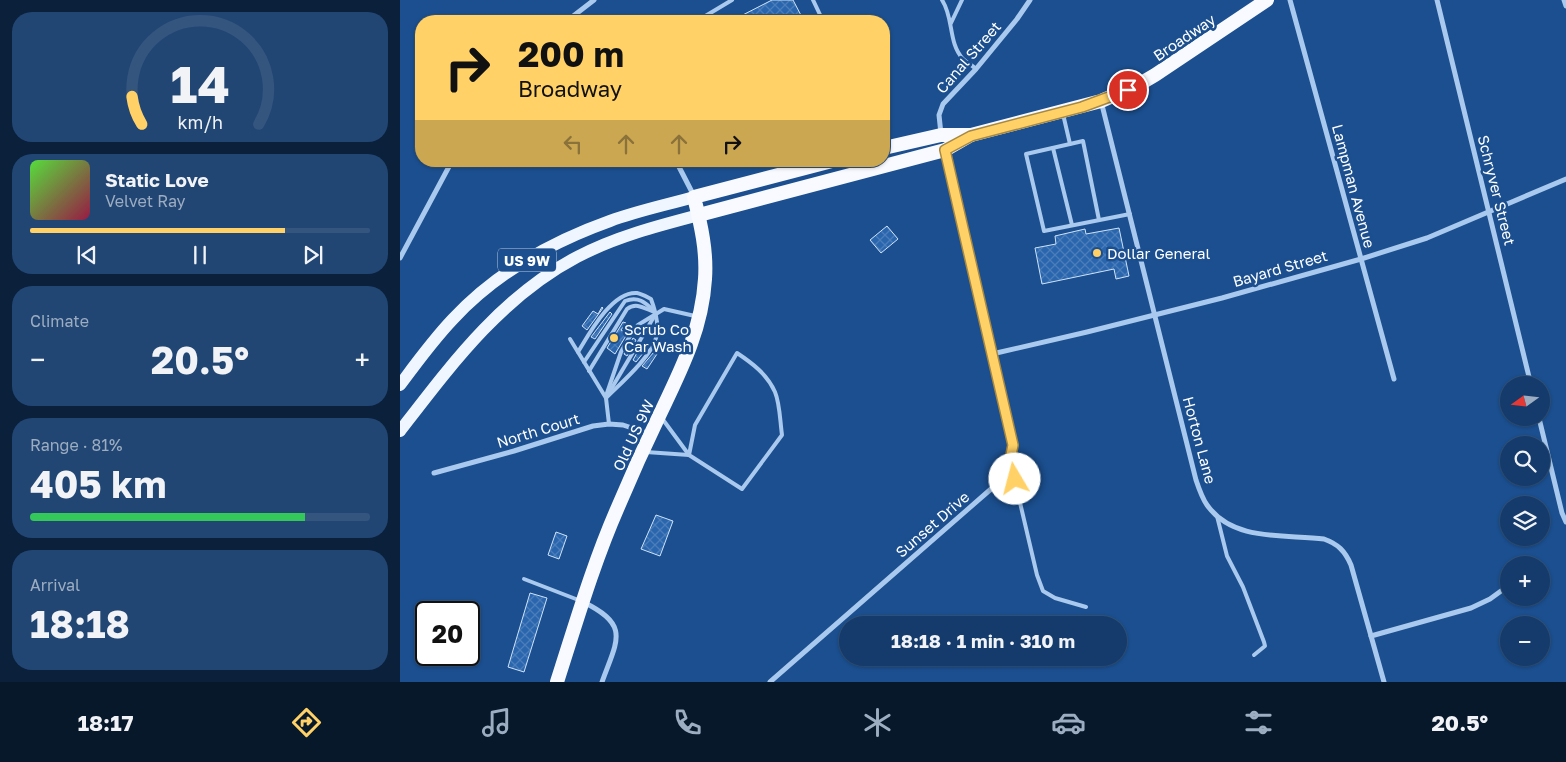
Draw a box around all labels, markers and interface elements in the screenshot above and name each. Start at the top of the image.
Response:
street label: Broadway [1150,9,1219,64]
street label: Canal Street [932,17,1004,97]
text: 200 m [518,33,624,75]
icon: right [435,35,500,100]
text: 14 [170,52,230,114]
pin [1107,69,1149,111]
text: Broadway [518,75,622,102]
icon: arrive [1114,76,1142,104]
text: km/h [177,111,223,133]
street label: Lampman Avenue [1329,122,1379,250]
icon: left [559,130,587,158]
icon: ahead [612,130,640,158]
icon: ahead [665,130,693,158]
icon: right [718,130,746,158]
street label: Schryver Street [1475,133,1519,247]
text: Static Love [105,168,209,191]
text: Velvet Ray [105,191,186,211]
icon: previous [73,241,101,269]
icon: pause [186,241,214,269]
icon: next [299,241,327,269]
place label: Dollar General [1107,244,1211,262]
street label: Bayard Street [1231,246,1329,290]
marker: Dollar General [1091,247,1103,259]
road number: US 9W [498,248,556,272]
text: Climate [30,311,89,331]
place label: Scrub Co Car Wash [624,320,692,355]
marker: Scrub Co Car Wash [608,332,620,344]
text: 20.5° [151,337,249,382]
text: − [30,343,45,376]
text: + [355,343,370,376]
north arrow [1500,376,1550,426]
map controls [1500,376,1550,666]
street label: Horton Lane [1180,394,1220,486]
street label: Old US 9W [609,397,657,473]
street label: North Court [494,409,582,451]
text: Range · 81% [30,435,122,455]
button: search [1500,436,1550,486]
position arrow [988,452,1040,504]
text: 405 km [30,461,166,506]
street label: Sunset Drive [892,487,973,561]
button: layers [1500,496,1550,546]
button: + [1500,556,1550,606]
text: Arrival [30,575,80,595]
text: 18:18 [30,601,130,646]
speed limit sign: 20 [415,601,480,666]
button: − [1500,616,1550,666]
text: 18:18 · 1 min · 310 m [891,629,1075,652]
icon: directions [289,705,324,740]
icon: music [479,705,514,740]
icon: phone [670,705,705,740]
icon: climate [860,705,895,740]
icon: car [1051,705,1086,740]
icon: filters [1241,705,1276,740]
text: 18:17 [78,709,133,736]
text: 20.5° [1431,709,1488,736]

